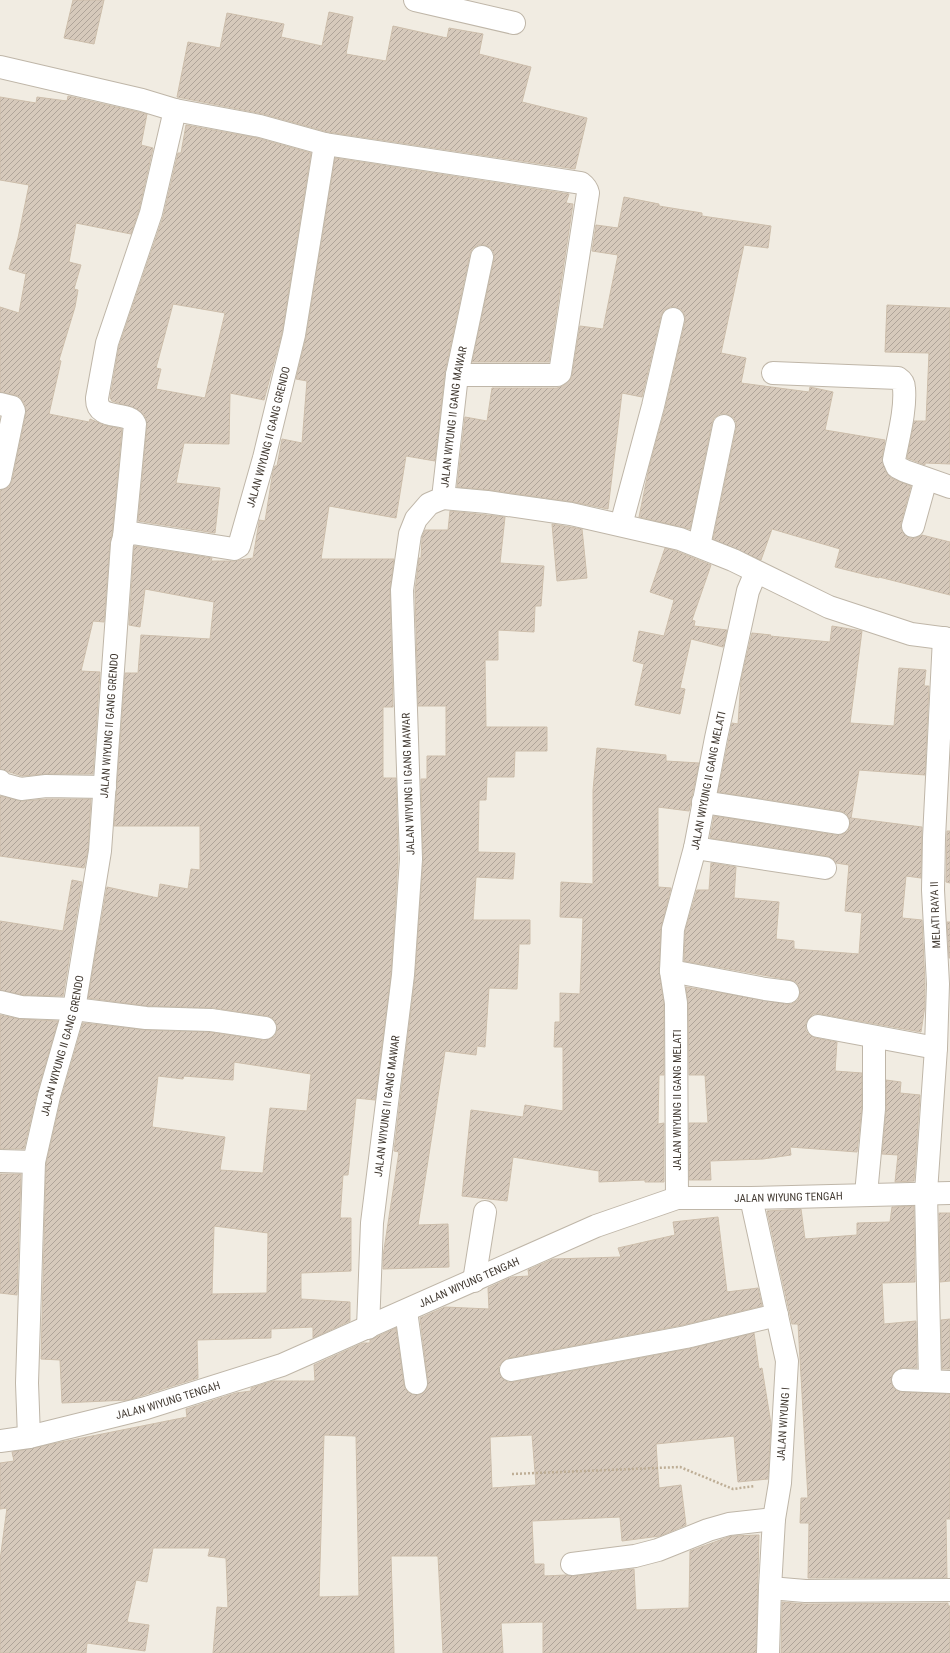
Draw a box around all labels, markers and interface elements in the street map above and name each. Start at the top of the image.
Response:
street label: JALAN WIYUNG II GANG MAWAR [438,345,470,488]
street label: JALAN WIYUNG II GANG GRENDO [244,365,293,509]
street label: JALAN WIYUNG II GANG GRENDO [98,653,121,799]
street label: JALAN WIYUNG II GANG MELATI [689,710,729,851]
street label: JALAN WIYUNG II GANG MAWAR [400,713,417,855]
street label: MELATI RAYA II [928,881,943,949]
street label: JALAN WIYUNG II GANG GRENDO [39,974,86,1117]
street label: JALAN WIYUNG II GANG MELATI [671,1030,684,1170]
street label: JALAN WIYUNG II GANG MAWAR [372,1034,402,1177]
street label: JALAN WIYUNG TENGAH [734,1190,843,1205]
street label: JALAN WIYUNG TENGAH [417,1255,521,1311]
street label: JALAN WIYUNG TENGAH [114,1379,222,1422]
street label: JALAN WIYUNG I [774,1387,793,1461]

